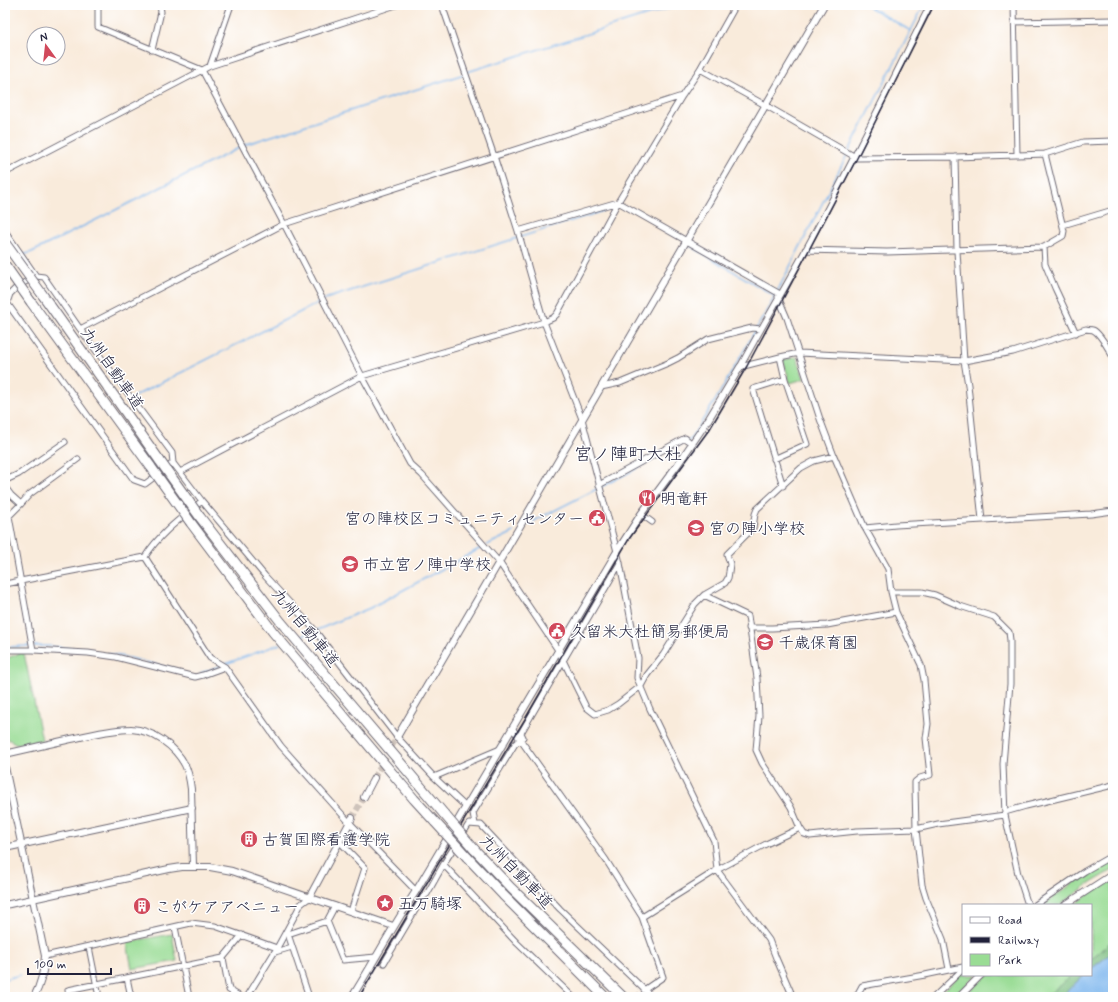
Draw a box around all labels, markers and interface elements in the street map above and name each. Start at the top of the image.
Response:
north arrow [26,26,66,66]
text: N [38,30,49,45]
street label: 九州自動車道 [76,324,148,414]
district label: 宮ノ陣町大杜 [574,443,682,467]
restaurant icon: 明竜軒 [637,488,657,508]
place label: 明竜軒 [660,489,708,510]
public building icon: 宮の陣校区コミュニティセンター [587,508,607,528]
place label: 宮の陣校区コミュニティセンター [345,509,584,530]
school or university icon: 宮の陣小学校 [686,518,706,538]
place label: 宮の陣小学校 [709,519,805,540]
school or university icon: 市立宮ノ陣中学校 [340,554,360,574]
place label: 市立宮ノ陣中学校 [363,555,491,576]
street label: 九州自動車道 [266,584,343,672]
public building icon: 久留米大杜簡易郵便局 [547,621,567,641]
place label: 久留米大杜簡易郵便局 [570,622,730,643]
school or university icon: 千歳保育園 [755,632,775,652]
place label: 千歳保育園 [778,633,858,654]
building icon: 古賀国際看護学院 [239,829,259,849]
place label: 古賀国際看護学院 [262,830,390,851]
street label: 九州自動車道 [475,830,557,914]
place icon: 五万騎塚 [375,893,395,913]
place label: 五万騎塚 [398,894,462,915]
building icon: こがケアアベニュー [132,896,152,916]
place label: こがケアアベニュー [155,897,299,918]
legend [962,904,1092,976]
text: Road [998,913,1022,929]
text: Railway [998,933,1040,949]
scale bar [28,950,111,976]
text: Park [998,953,1022,969]
text: 100 m [34,957,66,973]

